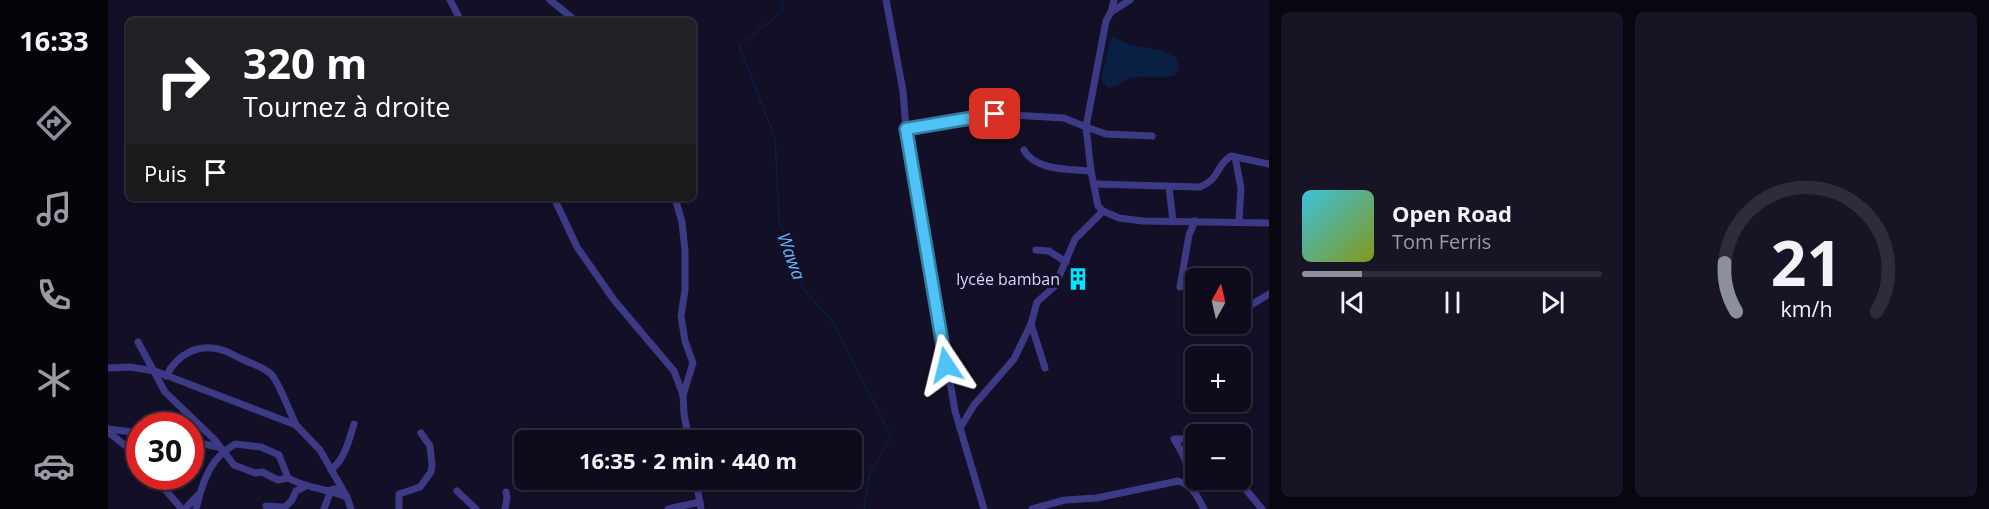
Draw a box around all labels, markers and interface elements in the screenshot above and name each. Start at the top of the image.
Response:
text: 16:33 [19,22,89,59]
text: 320 m [243,34,367,91]
icon: right [144,42,222,120]
text: Tournez à droite [243,88,451,125]
pin [969,88,1020,139]
icon: arrive [978,97,1011,130]
icon: directions [33,102,75,144]
icon: arrive [199,156,232,189]
text: Puis [144,158,187,188]
icon: music [33,188,75,230]
text: Open Road [1392,198,1512,228]
text: 21 [1770,219,1842,304]
text: Tom Ferris [1392,228,1491,255]
water label: Wawa [772,229,812,283]
building icon: lycée bamban [1065,266,1091,292]
place label: lycée bamban [956,268,1060,290]
north arrow [1185,268,1251,334]
map controls [1185,268,1251,490]
icon: phone [33,274,75,316]
icon: previous [1336,286,1369,319]
icon: pause [1436,286,1469,319]
icon: next [1536,286,1569,319]
text: km/h [1780,294,1832,323]
position arrow [914,333,978,397]
button: + [1185,346,1251,412]
icon: climate [33,359,75,401]
speed limit sign: 30 [126,412,204,490]
button: − [1185,424,1251,490]
icon: car [33,445,75,487]
text: 16:35 · 2 min · 440 m [579,445,797,475]

